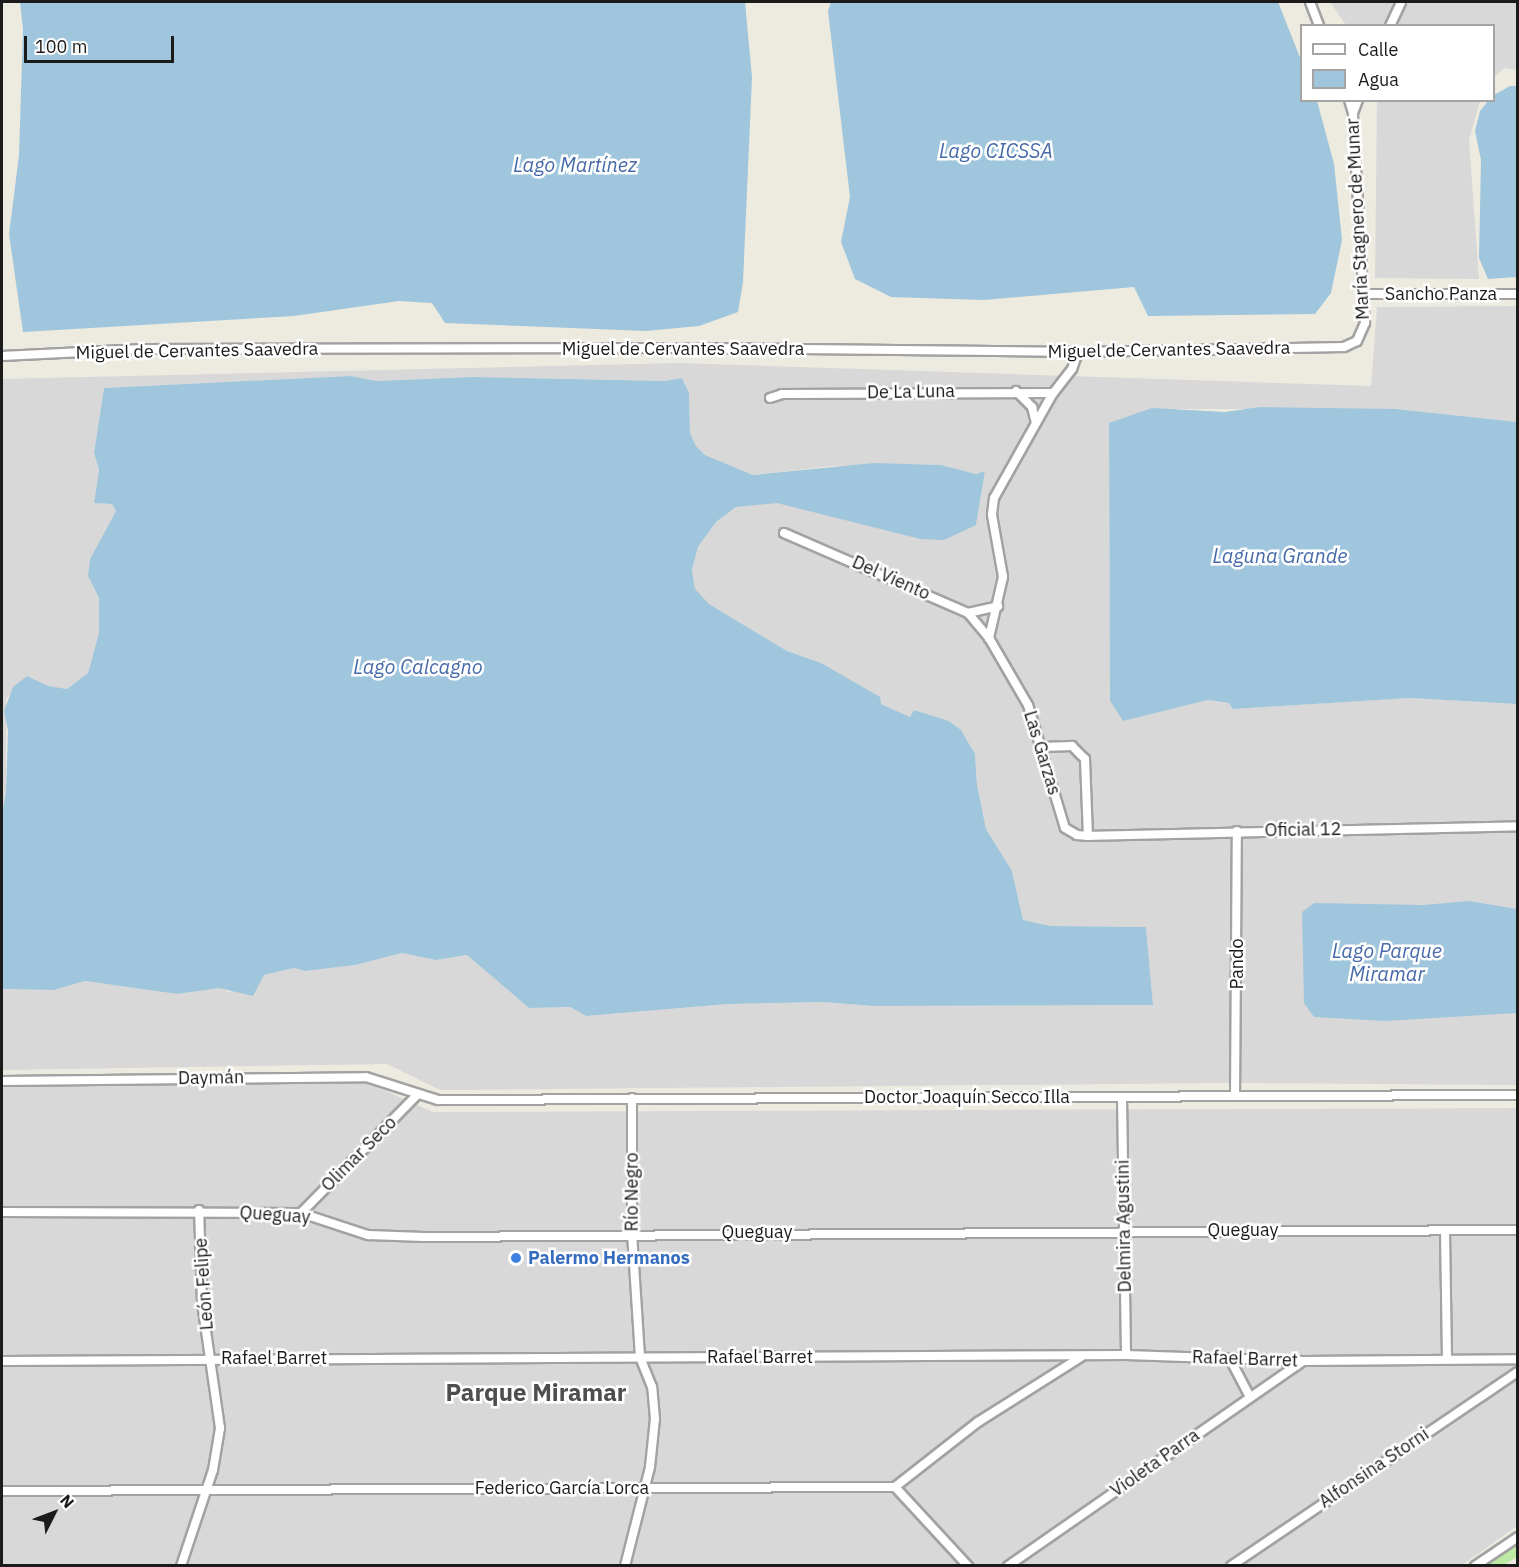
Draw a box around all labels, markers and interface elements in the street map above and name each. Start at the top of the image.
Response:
scale bar [27,24,177,62]
legend [1300,24,1495,102]
text: 100 m [35,35,87,58]
text: Calle [1358,38,1398,61]
text: Agua [1358,68,1399,91]
street label: María Stagnero de Munar [1342,118,1374,320]
water label: Lago CICSSA [939,138,1053,162]
water label: Lago Martínez [513,152,637,176]
street label: Sancho Panza [1385,283,1497,305]
street label: Miguel de Cervantes Saavedra [1048,337,1290,363]
street label: Miguel de Cervantes Saavedra [76,338,318,364]
street label: Miguel de Cervantes Saavedra [562,338,804,360]
street label: De La Luna [867,380,955,404]
water label: Laguna Grande [1212,543,1348,567]
street label: Del Viento [849,551,933,605]
water label: Lago Calcagno [353,654,483,678]
street label: Las Garzas [1019,708,1065,798]
street label: Oficial 12 [1264,819,1342,841]
street label: Pando [1226,938,1248,990]
water label: Lago Parque Miramar [1332,938,1442,985]
street label: Daymán [178,1067,244,1089]
street label: Doctor Joaquín Secco Illa [864,1086,1070,1108]
street label: Olimar Seco [317,1112,401,1196]
street label: Río Negro [621,1152,643,1232]
street label: Delmira Agustini [1112,1159,1136,1293]
street label: Queguay [239,1202,311,1228]
street label: Queguay [1207,1219,1279,1241]
street label: Queguay [721,1221,793,1243]
street label: León Felipe [190,1237,218,1331]
place label: Palermo Hermanos [528,1247,690,1269]
marker: Palermo Hermanos [509,1251,523,1265]
street label: Rafael Barret [707,1346,813,1368]
street label: Rafael Barret [1192,1346,1298,1372]
street label: Rafael Barret [221,1347,327,1369]
district label: Parque Miramar [445,1379,627,1407]
street label: Alfonsina Storni [1315,1423,1433,1513]
street label: Violeta Parra [1106,1424,1204,1502]
street label: Federico García Lorca [475,1477,649,1499]
north arrow [24,1483,84,1543]
text: N [56,1490,79,1512]

